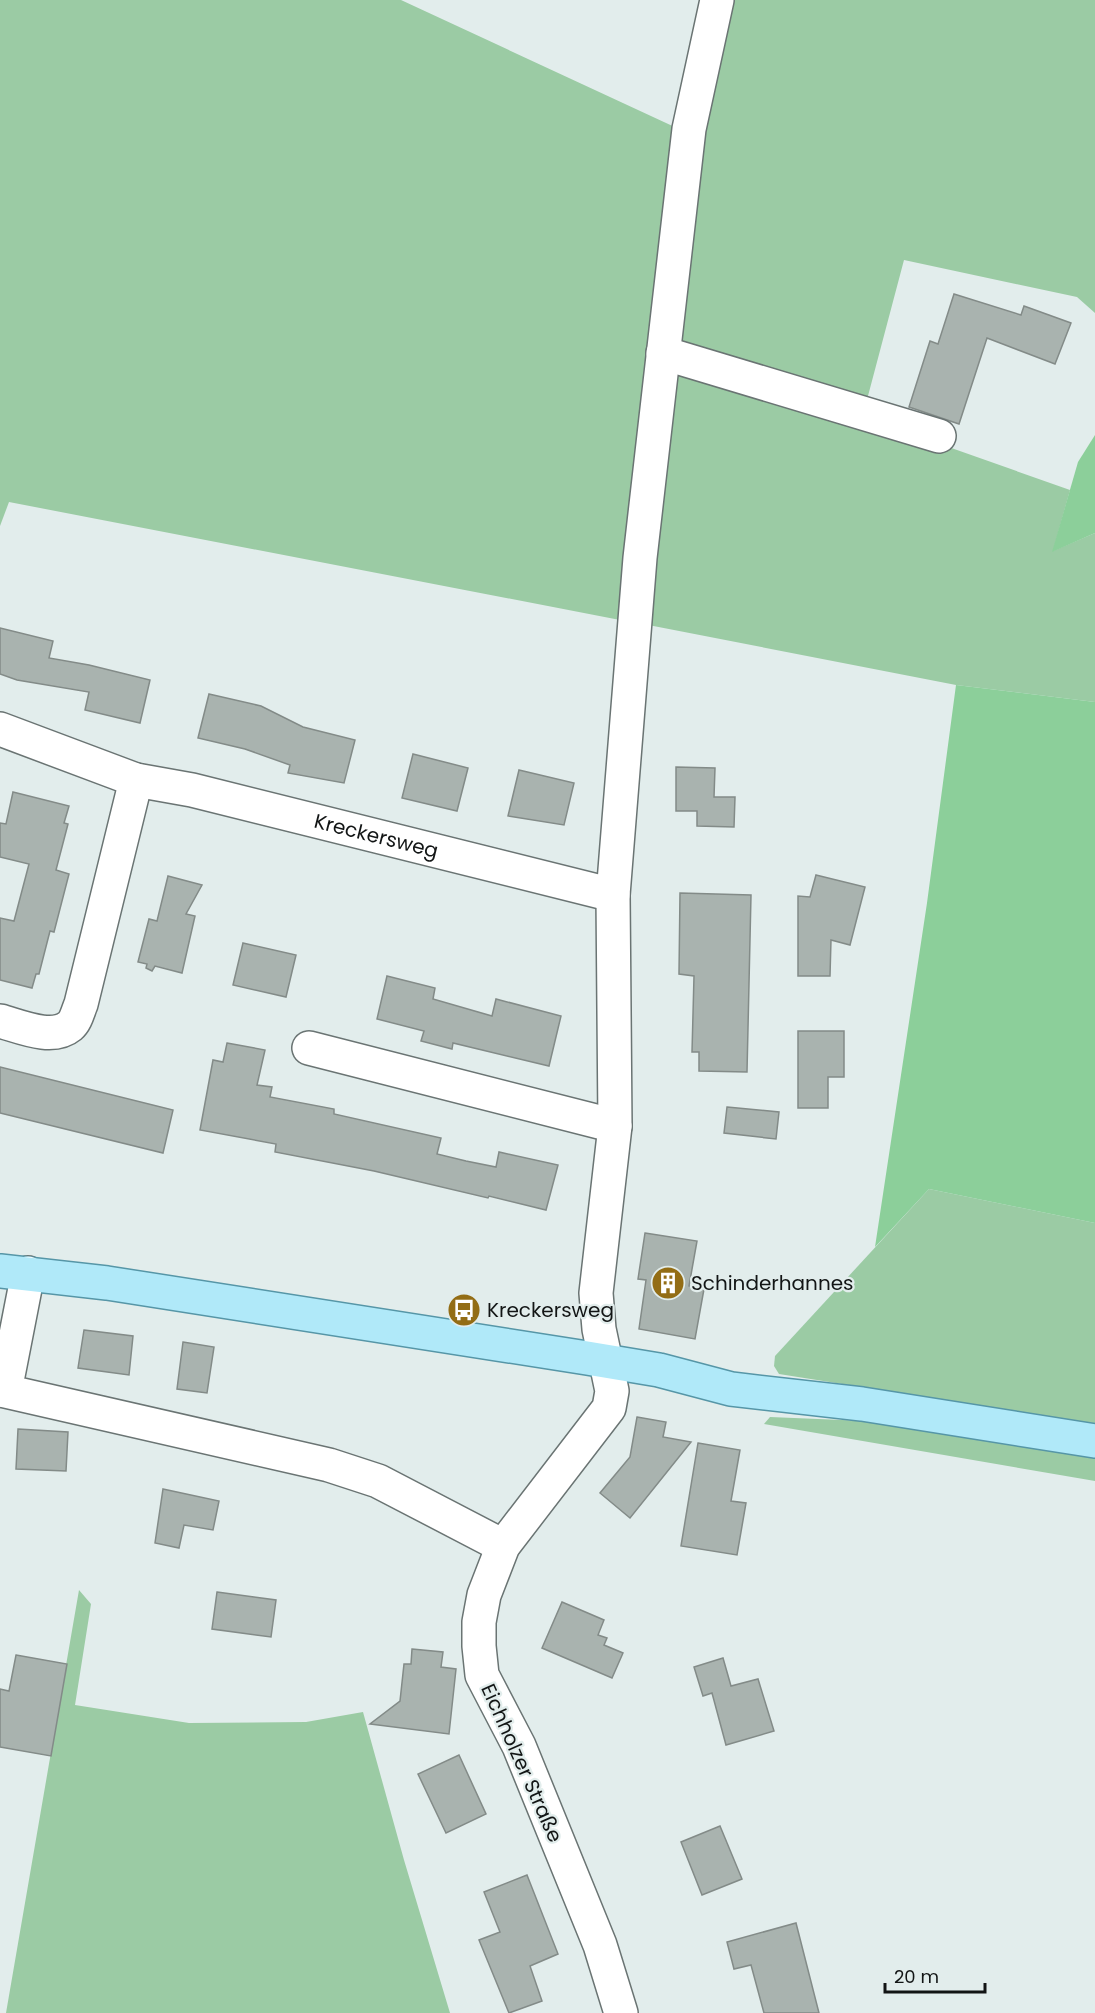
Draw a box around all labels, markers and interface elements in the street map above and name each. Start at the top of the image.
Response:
street label: Kreckersweg [311,807,441,865]
building icon: Schinderhannes [650,1265,686,1301]
place label: Schinderhannes [691,1269,854,1297]
bus stop icon: Kreckersweg [446,1292,482,1328]
place label: Kreckersweg [487,1296,614,1324]
street label: Eichholzer Straße [474,1679,570,1847]
scale bar [885,1956,986,1994]
text: 20 m [894,1964,939,1989]

